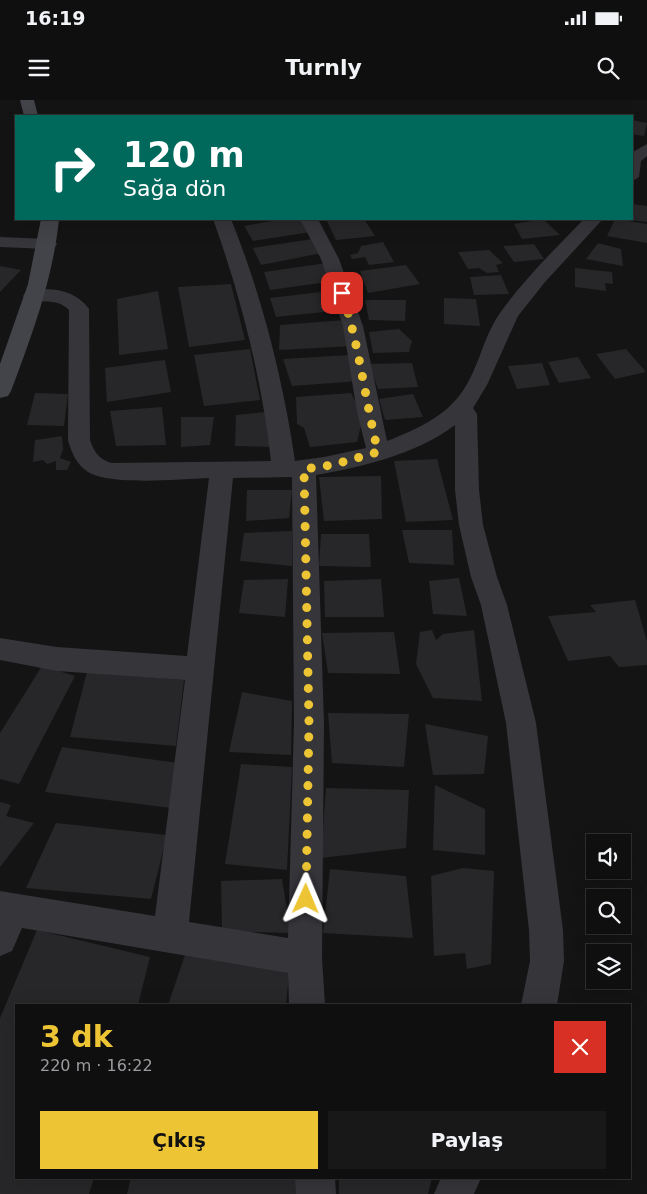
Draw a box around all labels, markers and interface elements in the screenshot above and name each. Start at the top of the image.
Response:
text: 16:19 [25,7,85,29]
icon: menu [25,54,53,82]
icon: search [594,54,622,82]
text: Turnly [285,55,362,80]
icon: right [40,135,105,200]
text: 120 m [123,135,245,175]
text: Sağa dön [123,176,226,201]
pin [321,272,363,314]
icon: arrive [328,279,356,307]
map controls [586,834,631,989]
button: sound [586,834,631,879]
position arrow [279,872,331,924]
button: search [586,889,631,934]
button: layers [586,944,631,989]
text: 3 dk [40,1019,113,1054]
button: close [554,1021,606,1073]
text: 220 m · 16:22 [40,1056,153,1075]
button: Çıkış [40,1111,318,1169]
button: Paylaş [328,1111,606,1169]

